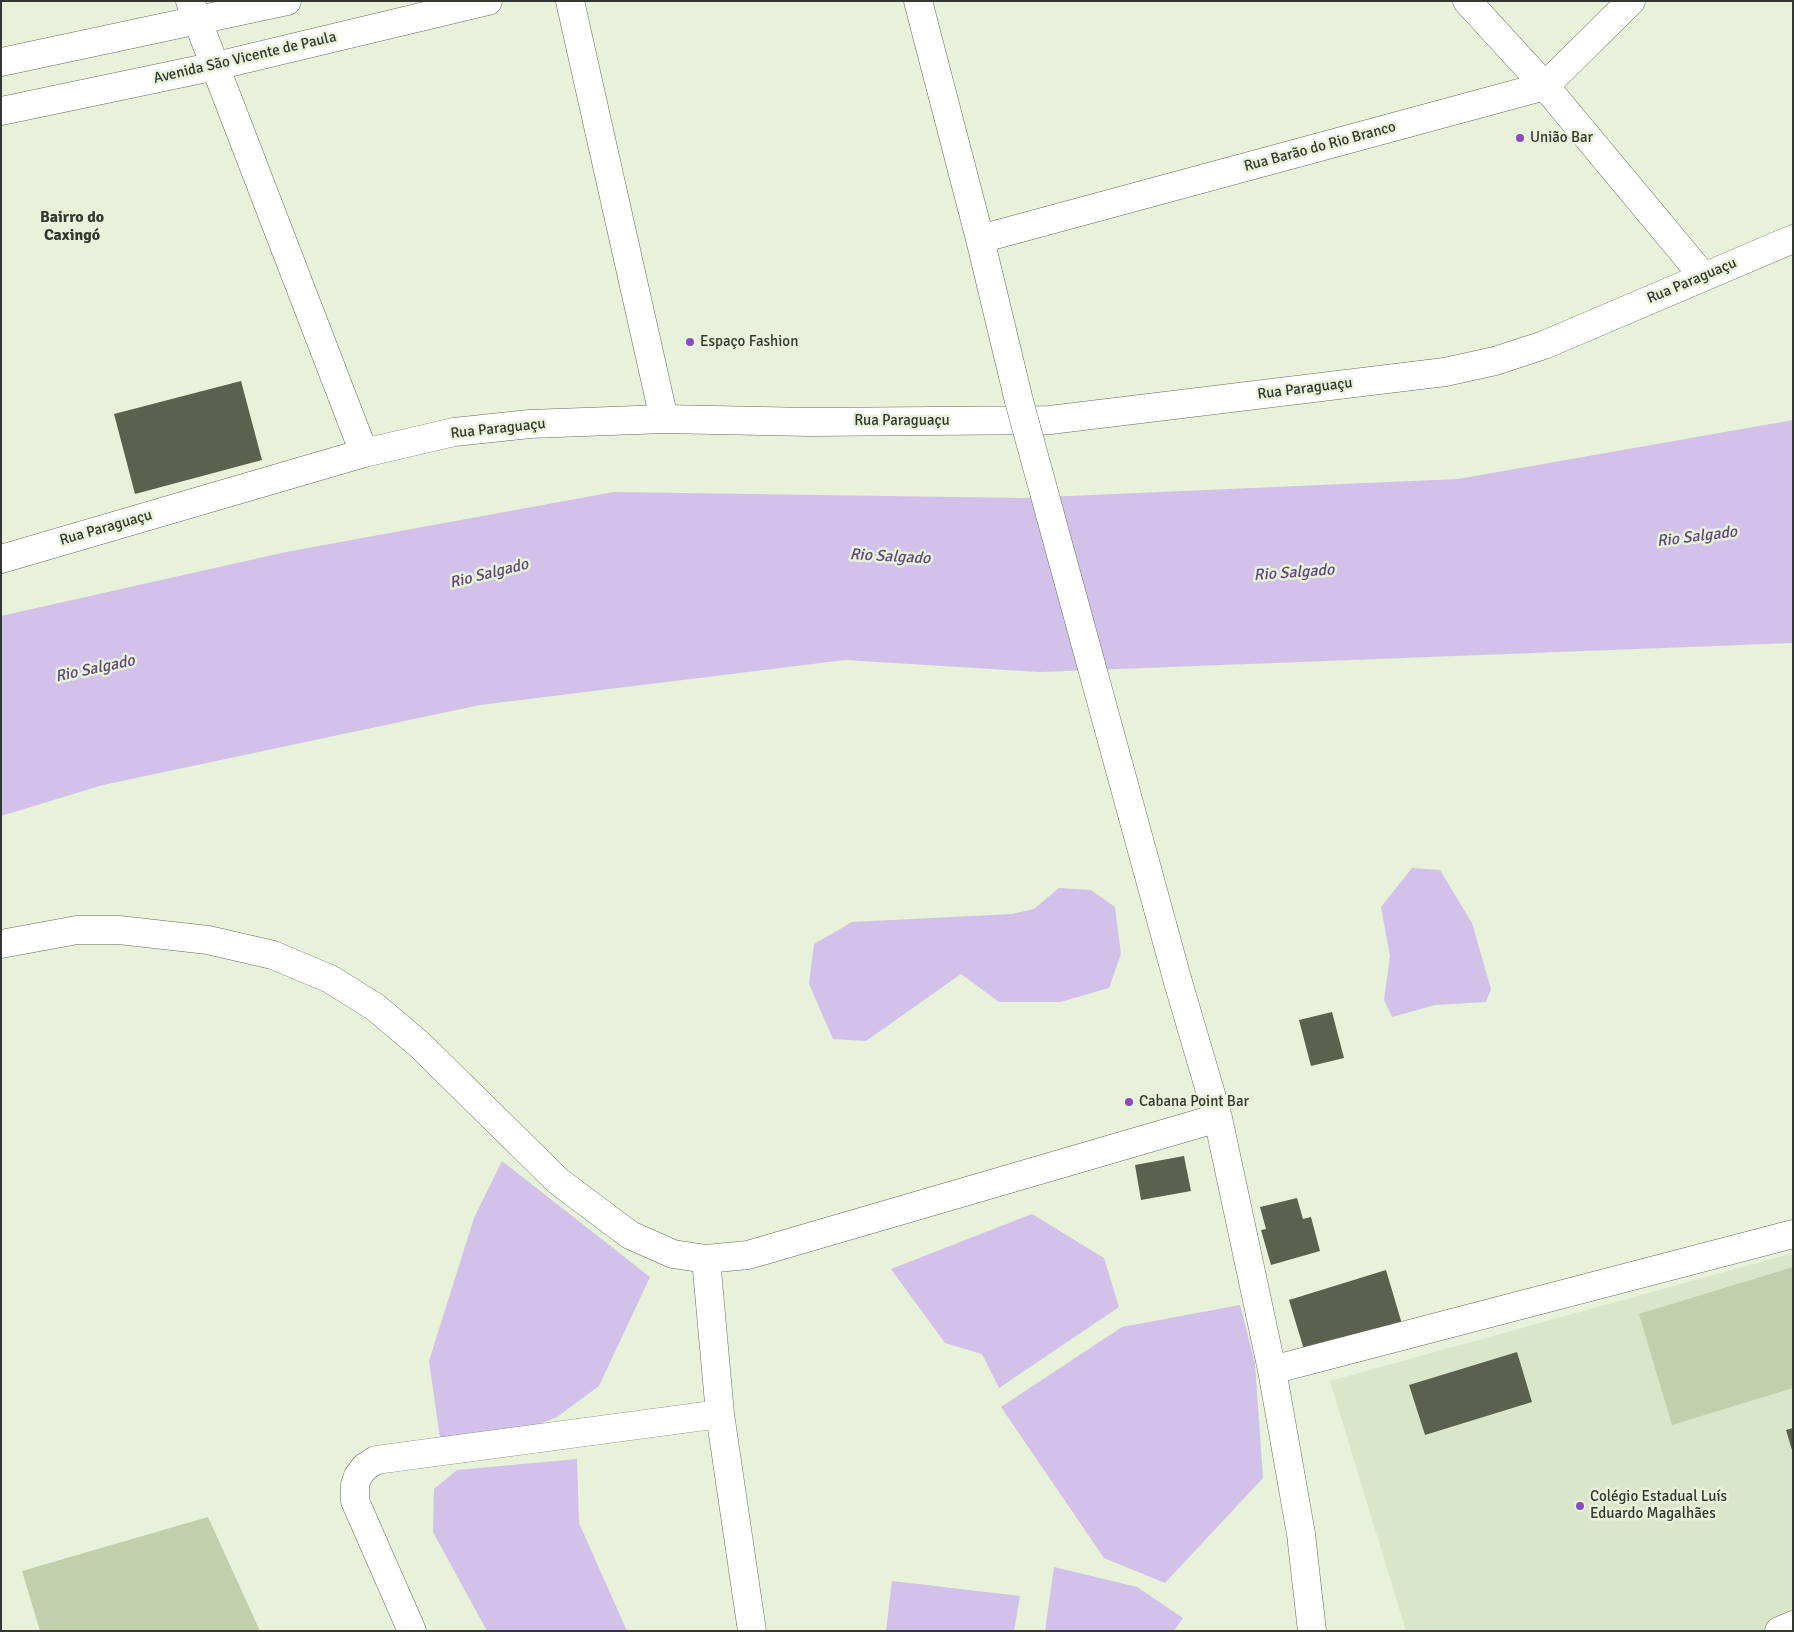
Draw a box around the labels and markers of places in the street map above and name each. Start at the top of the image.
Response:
place label: União Bar [1530,129,1593,147]
marker: União Bar [1514,132,1526,144]
place label: Espaço Fashion [700,333,798,351]
marker: Espaço Fashion [684,336,696,348]
place label: Cabana Point Bar [1139,1093,1249,1111]
marker: Cabana Point Bar [1123,1096,1135,1108]
place label: Colégio Estadual Luís Eduardo Magalhães [1590,1488,1727,1523]
marker: Colégio Estadual Luís Eduardo Magalhães [1574,1500,1586,1512]

